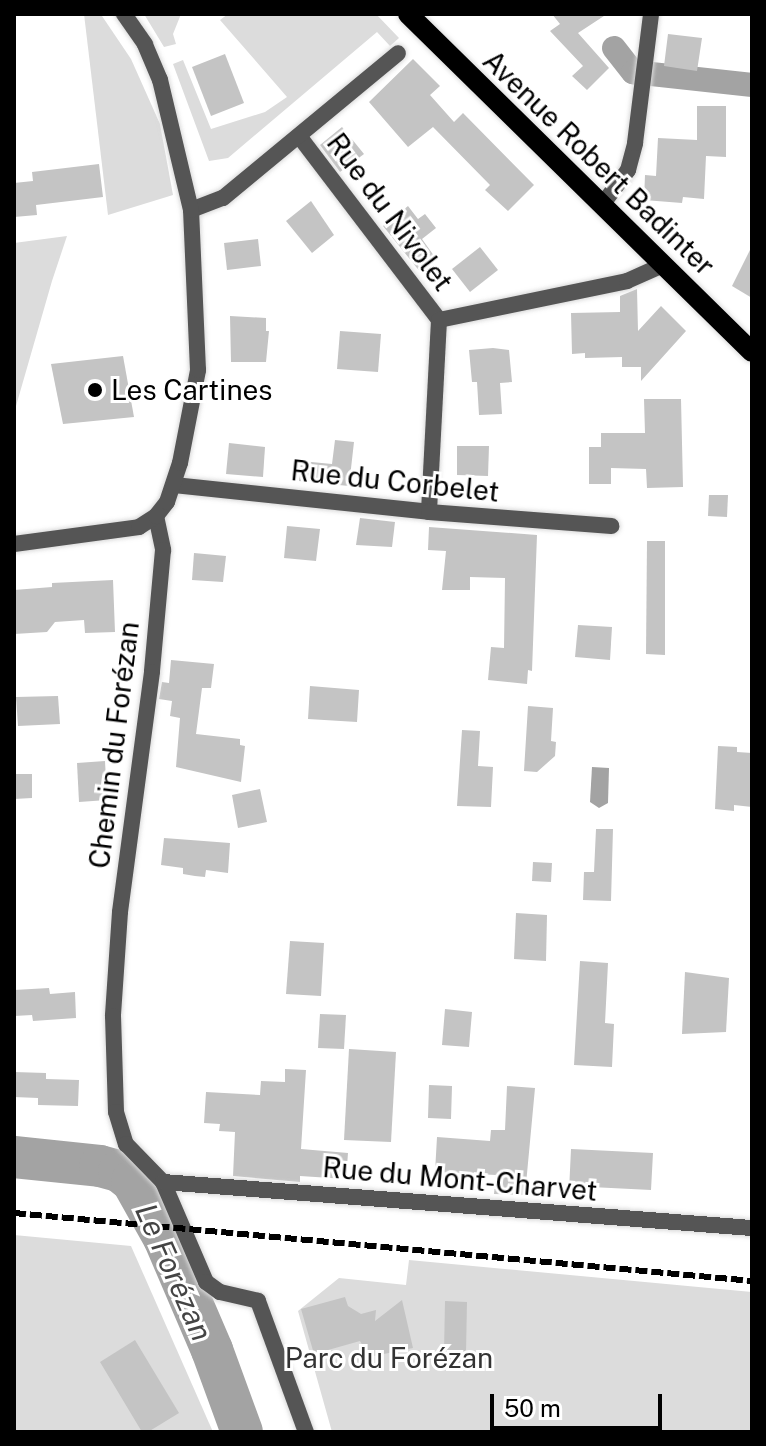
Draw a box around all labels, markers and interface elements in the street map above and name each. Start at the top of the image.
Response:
street label: Avenue Robert Badinter [476,44,722,282]
street label: Rue du Nivolet [320,126,460,298]
place label: Les Cartines [111,373,273,407]
marker: Les Cartines [86,381,104,399]
street label: Rue du Corbelet [289,453,501,509]
street label: Chemin du Forézan [82,619,146,871]
street label: Rue du Mont-Charvet [321,1150,599,1208]
water label: Le Forézan [128,1198,220,1346]
park label: Parc du Forézan [284,1341,494,1375]
scale bar [494,1378,666,1428]
text: 50 m [504,1394,561,1422]

